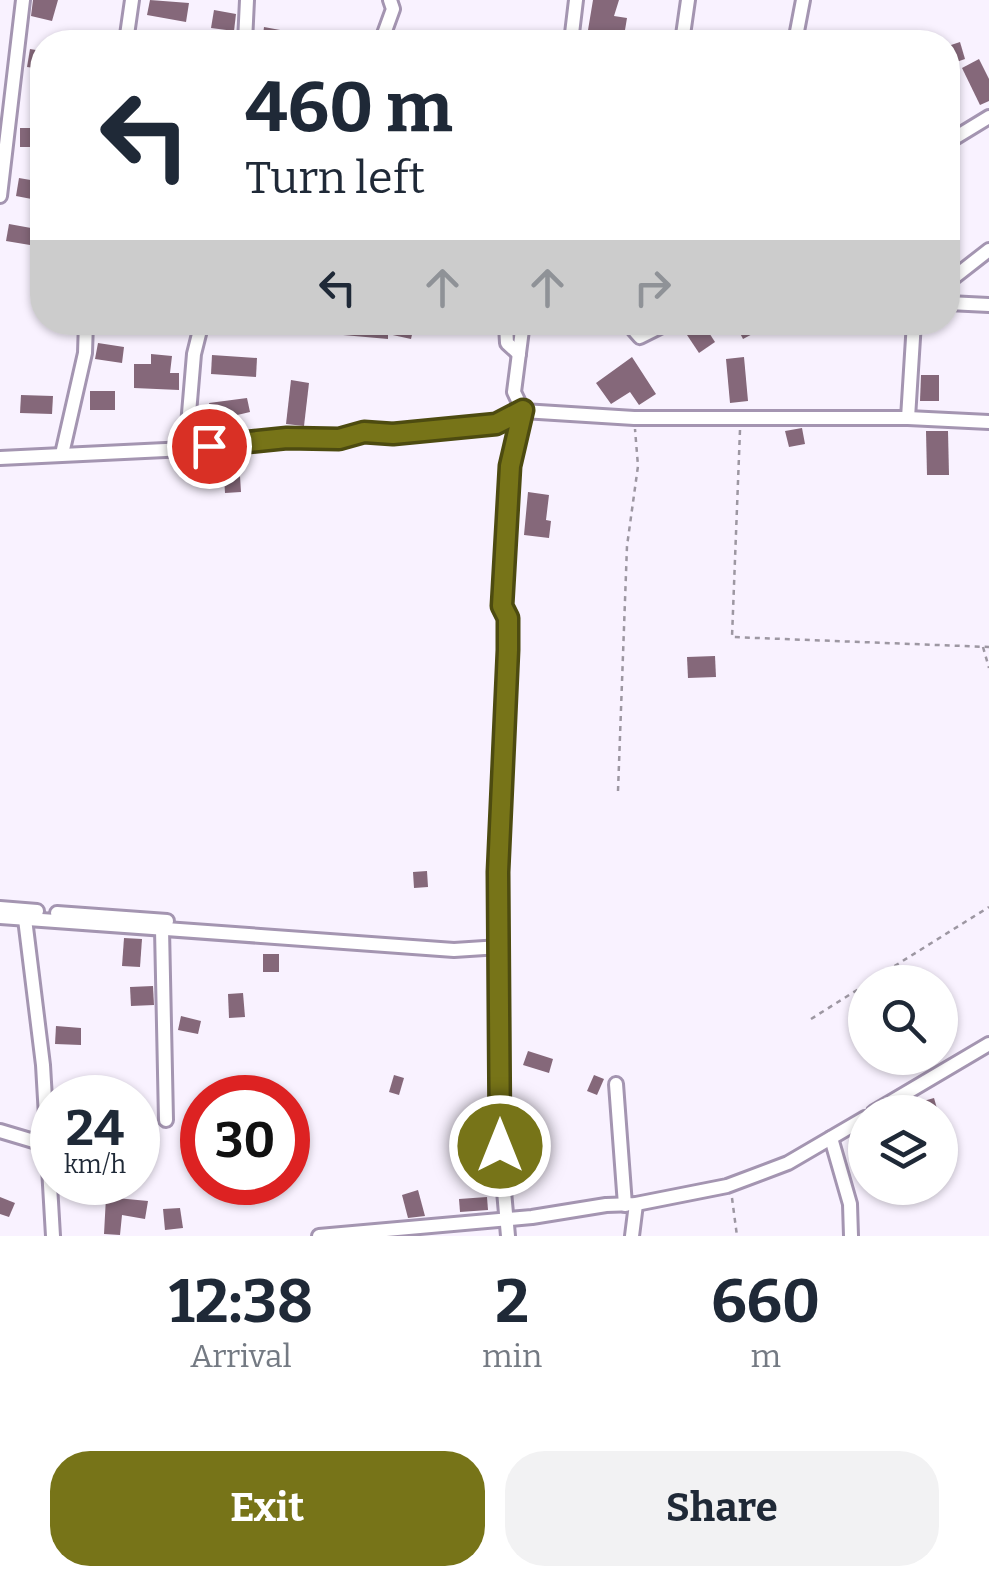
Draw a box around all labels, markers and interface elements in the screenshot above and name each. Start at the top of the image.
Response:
text: 460 m [245,66,453,150]
icon: left [80,70,210,200]
text: Turn left [245,151,425,205]
icon: left [310,260,365,315]
icon: ahead [415,260,470,315]
icon: ahead [520,260,575,315]
icon: right [625,260,680,315]
pin [167,404,252,489]
icon: arrive [182,419,237,474]
map controls [848,965,958,1205]
button: search [848,965,958,1075]
speed limit sign: 30 [180,1075,310,1205]
position arrow [448,1094,552,1198]
button: layers [848,1095,958,1205]
text: 24 [66,1098,124,1158]
text: km/h [64,1150,126,1180]
text: 12:38 [169,1266,313,1338]
text: 2 [495,1266,529,1338]
text: 660 [711,1266,820,1338]
text: Arrival [190,1337,292,1375]
text: min [482,1337,542,1375]
text: m [750,1337,781,1375]
button: Exit [50,1451,485,1566]
button: Share [505,1451,939,1566]

